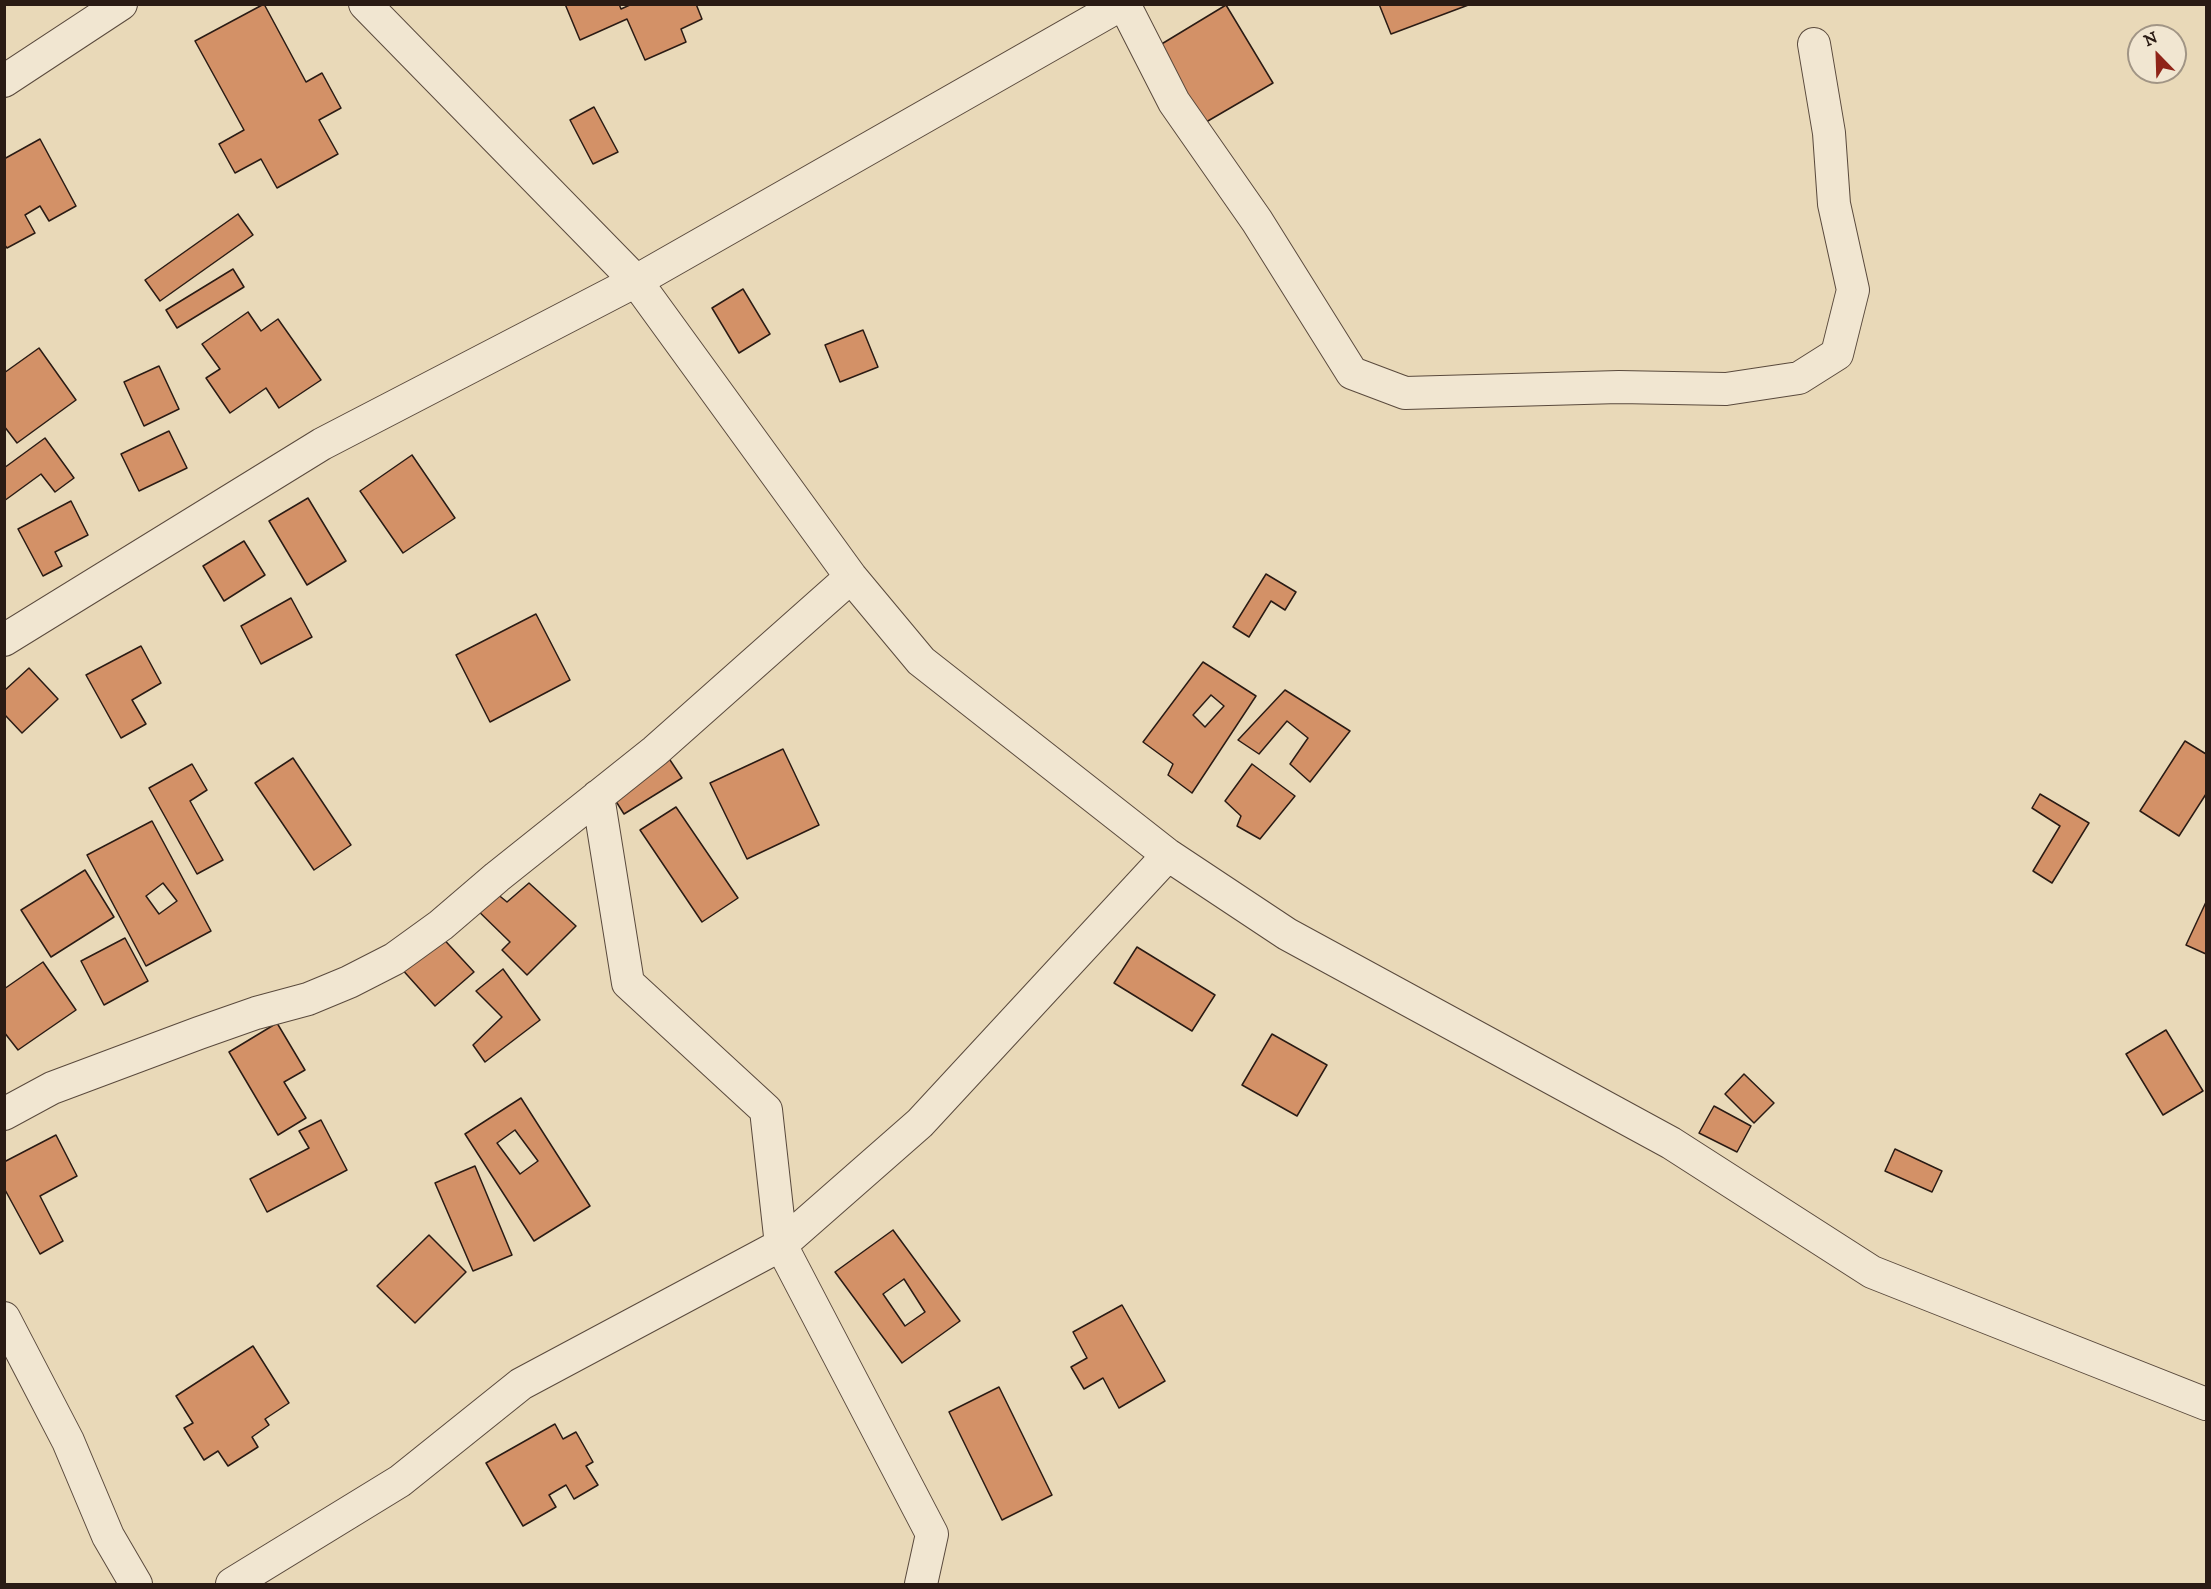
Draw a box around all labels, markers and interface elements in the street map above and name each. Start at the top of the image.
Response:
north arrow [2127,24,2187,84]
text: N [2141,28,2161,51]

